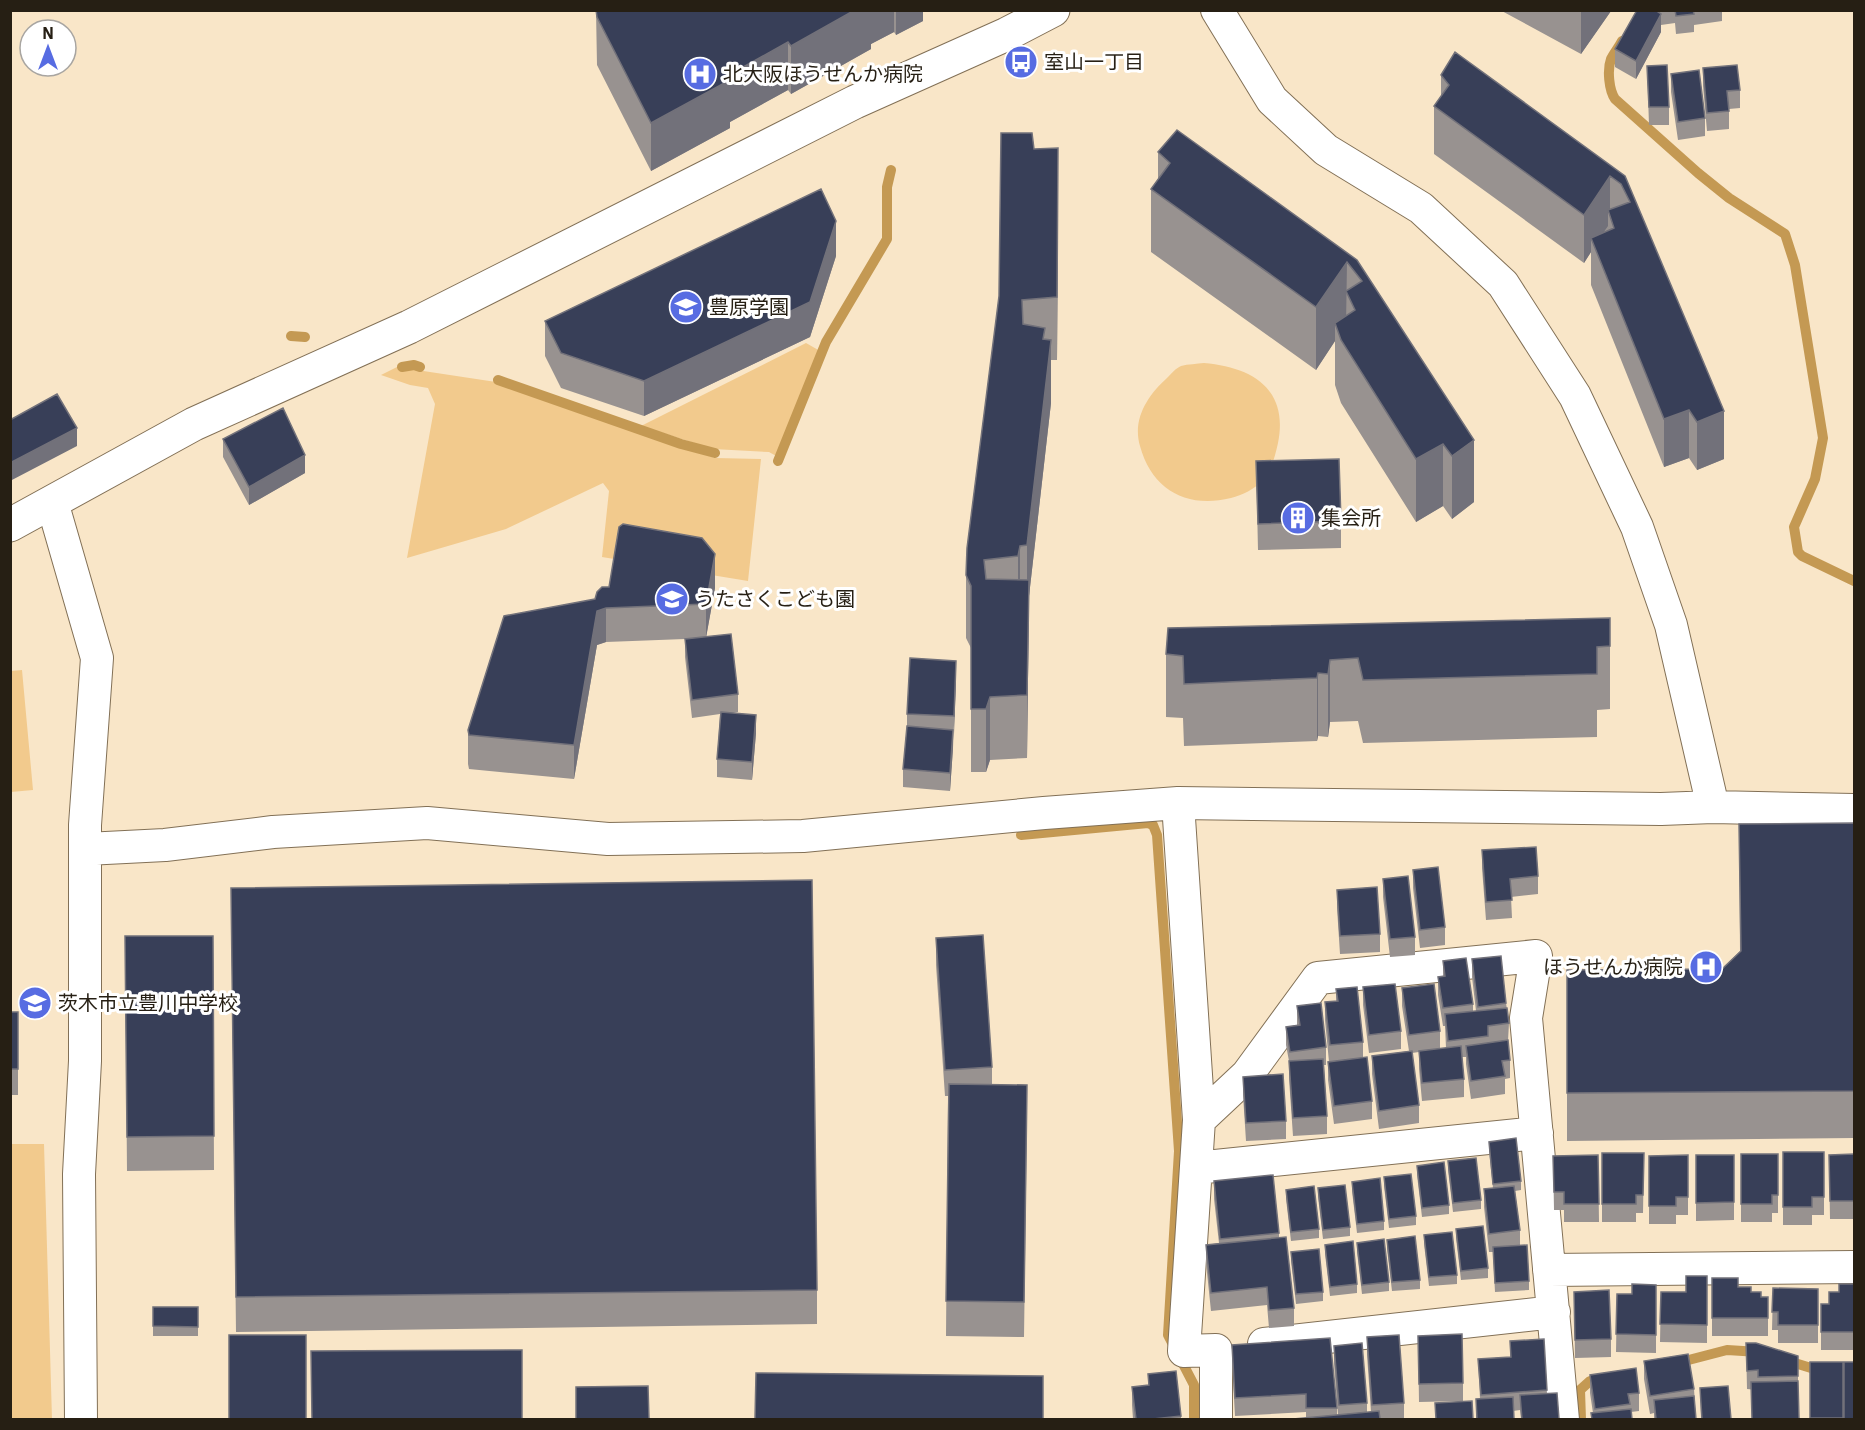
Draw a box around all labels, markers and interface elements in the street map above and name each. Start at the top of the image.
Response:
north arrow [18,18,78,78]
text: N [42,23,54,43]
bus stop icon: 室山一丁目 [1003,44,1039,80]
place label: 室山一丁目 [1044,48,1144,75]
hospital icon: 北大阪ほうせんか病院 [682,56,718,92]
place label: 北大阪ほうせんか病院 [723,60,923,87]
school or university icon: 豊原学園 [668,289,704,325]
place label: 豊原学園 [709,293,789,320]
building icon: 集会所 [1280,500,1316,536]
place label: 集会所 [1321,504,1381,531]
school or university icon: うたさくこども園 [654,581,690,617]
place label: うたさくこども園 [695,585,855,612]
hospital icon: ほうせんか病院 [1688,949,1724,985]
place label: ほうせんか病院 [1543,953,1683,980]
school or university icon: 茨木市立豊川中学校 [17,985,53,1021]
place label: 茨木市立豊川中学校 [58,989,238,1016]

